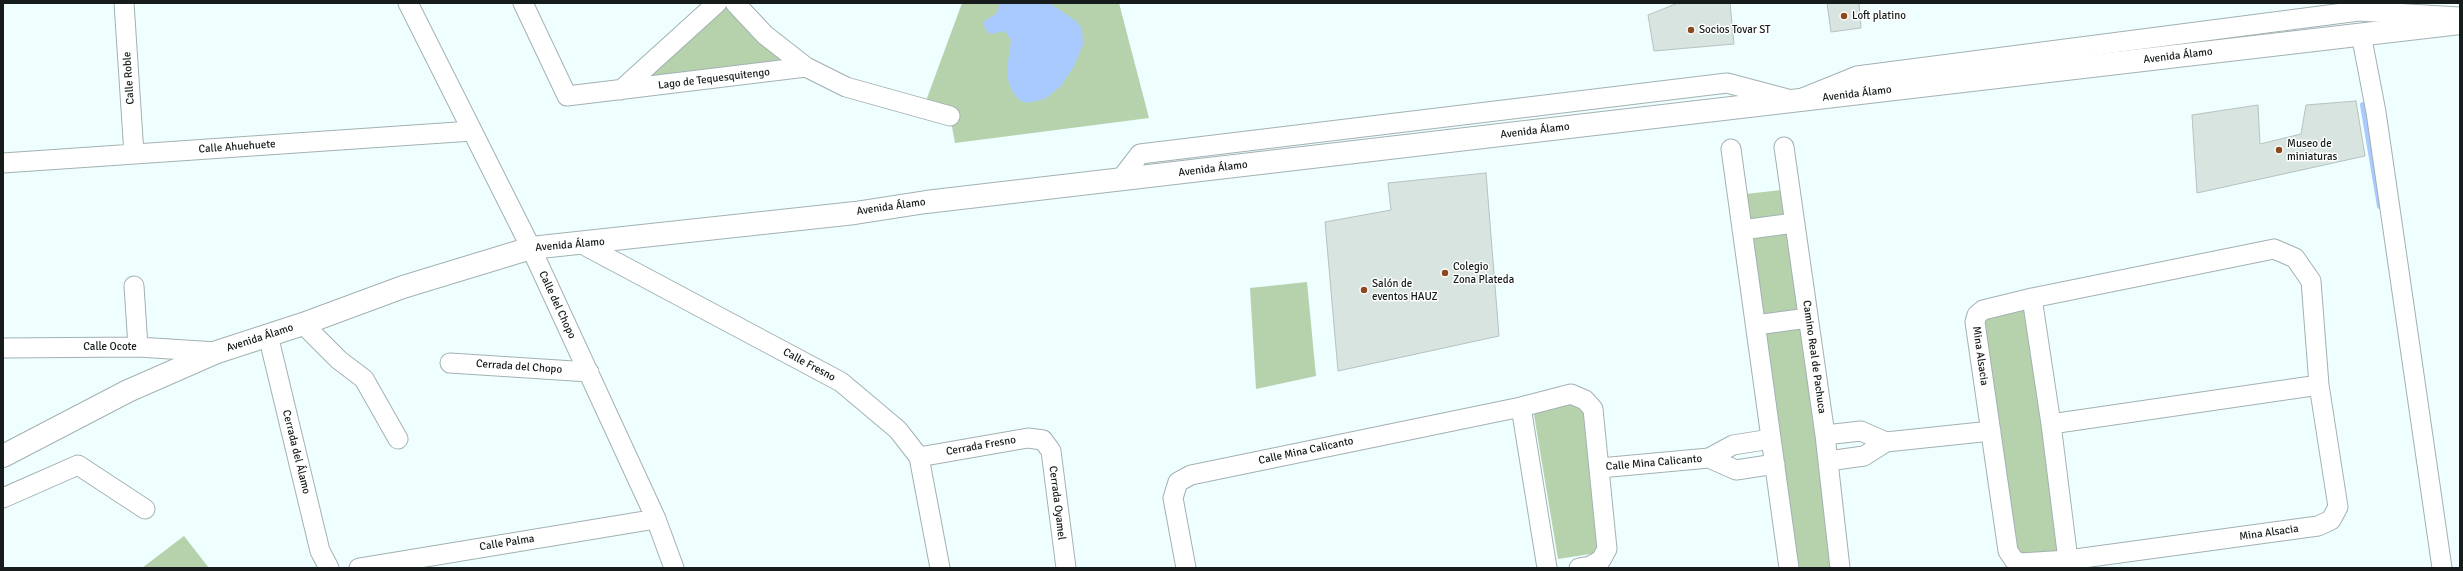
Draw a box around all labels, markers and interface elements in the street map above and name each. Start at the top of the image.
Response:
place label: Loft platino [1852,9,1906,23]
marker: Loft platino [1839,11,1849,21]
place label: Socios Tovar ST [1699,23,1770,37]
marker: Socios Tovar ST [1686,25,1696,35]
street label: Avenida Álamo [2143,45,2213,67]
street label: Calle Roble [121,51,137,105]
street label: Lago de Tequesquitengo [657,66,771,92]
street label: Avenida Álamo [1822,83,1892,105]
street label: Avenida Álamo [1500,120,1570,142]
place label: Museo de miniaturas [2287,137,2337,163]
street label: Calle Ahuehuete [198,138,276,156]
marker: Museo de miniaturas [2274,145,2284,155]
street label: Avenida Álamo [1178,158,1248,180]
street label: Avenida Álamo [856,196,926,218]
street label: Avenida Álamo [535,235,605,255]
place label: Colegio Zona Plateda [1453,260,1514,286]
marker: Colegio Zona Plateda [1440,268,1450,278]
street label: Calle del Chopo [536,269,578,341]
place label: Salón de eventos HAUZ [1372,277,1438,303]
marker: Salón de eventos HAUZ [1359,285,1369,295]
street label: Camino Real de Pachuca [1800,299,1828,415]
street label: Avenida Álamo [225,321,295,355]
street label: Mina Alsacia [1969,325,1991,387]
street label: Calle Ocote [83,340,137,354]
street label: Calle Fresno [780,346,838,384]
street label: Cerrada del Chopo [475,357,563,377]
street label: Cerrada del Álamo [279,409,313,495]
street label: Cerrada Fresno [945,433,1017,459]
street label: Calle Mina Calicanto [1257,434,1355,468]
street label: Calle Mina Calicanto [1605,452,1703,474]
street label: Cerrada Oyamel [1046,465,1068,541]
street label: Mina Alsacia [2238,522,2300,544]
street label: Calle Palma [479,532,535,554]

